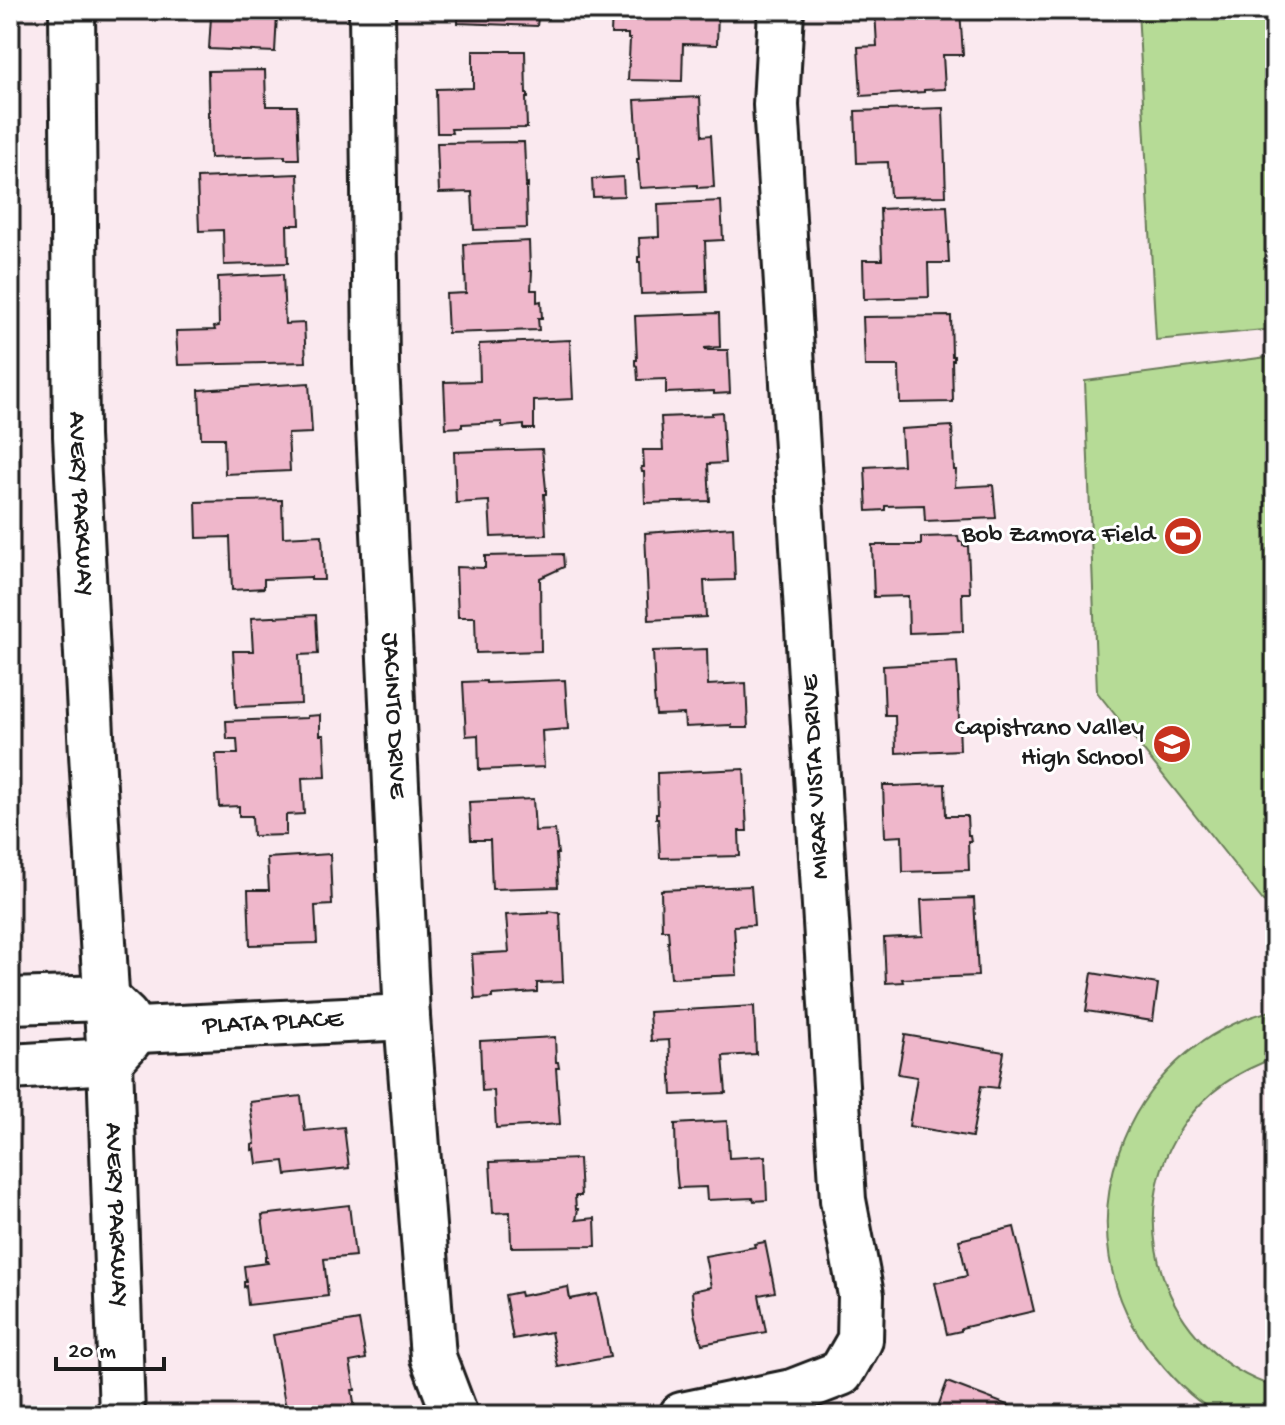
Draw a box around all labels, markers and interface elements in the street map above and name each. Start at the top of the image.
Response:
street label: AVERY PARKWAY [60,411,100,597]
sports icon: Bob Zamora Field [1162,515,1204,557]
place label: Bob Zamora Field [961,521,1157,552]
street label: JACINTO DRIVE [373,632,412,800]
street label: MIRAR VISTA DRIVE [796,673,838,880]
place label: Capistrano Valley High School [955,714,1144,775]
school or university icon: Capistrano Valley High School [1151,723,1193,765]
street label: PLATA PLACE [201,1005,344,1042]
street label: AVERY PARKWAY [97,1122,134,1308]
scale bar [56,1321,164,1371]
text: 20 m [68,1338,116,1367]

